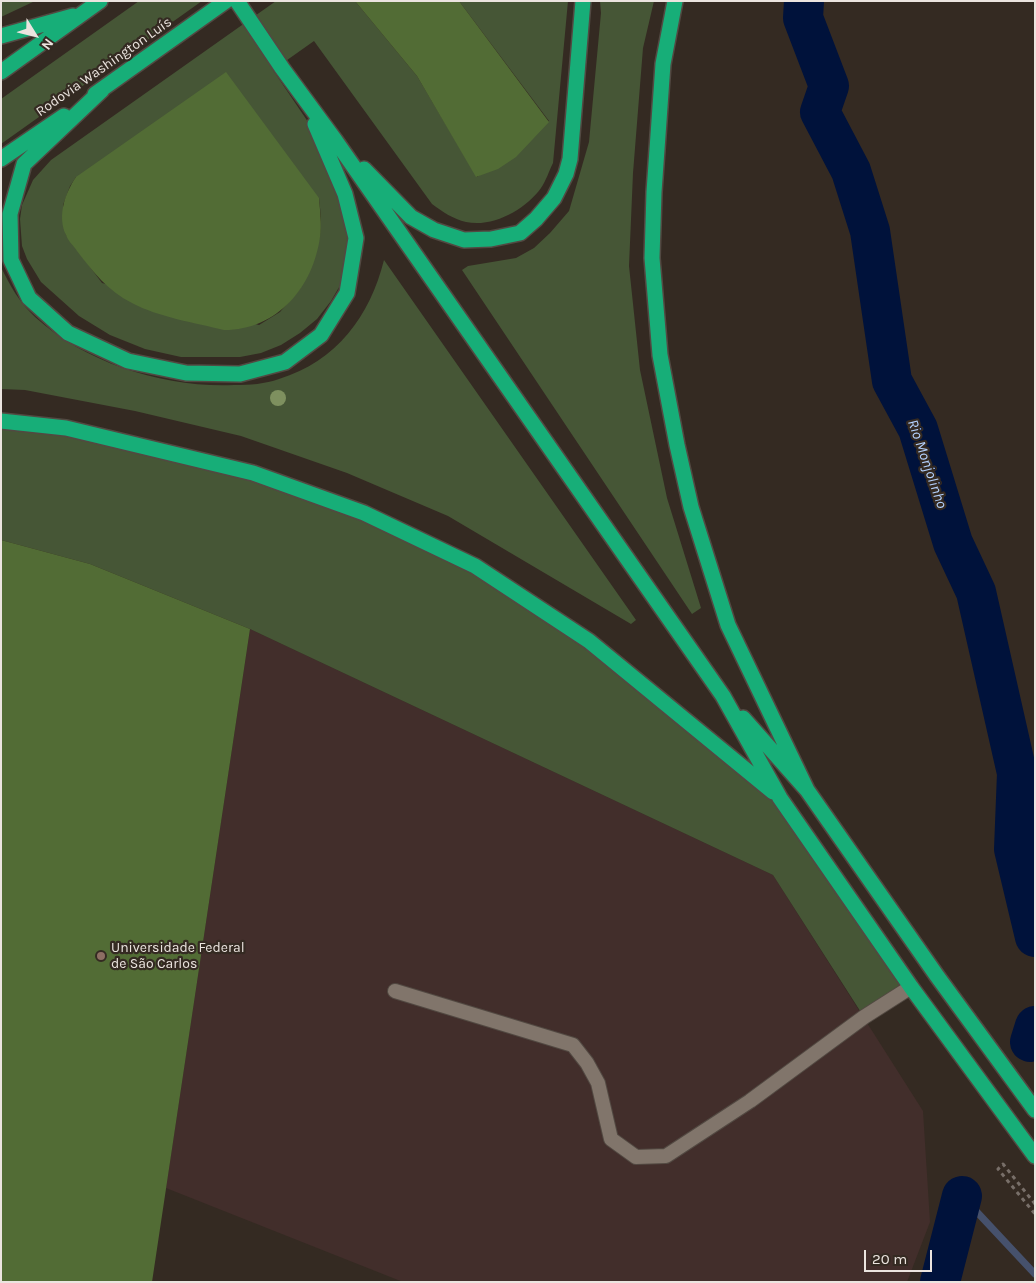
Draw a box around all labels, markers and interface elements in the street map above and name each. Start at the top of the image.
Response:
north arrow [10,10,60,60]
street label: Rodovia Washington Luís [33,14,175,120]
text: N [38,35,57,53]
water label: Rio Monjolinho [903,417,951,511]
place label: Universidade Federal de São Carlos [111,940,245,972]
marker: Universidade Federal de São Carlos [95,950,107,962]
scale bar [866,1240,934,1272]
text: 20 m [872,1250,907,1268]

